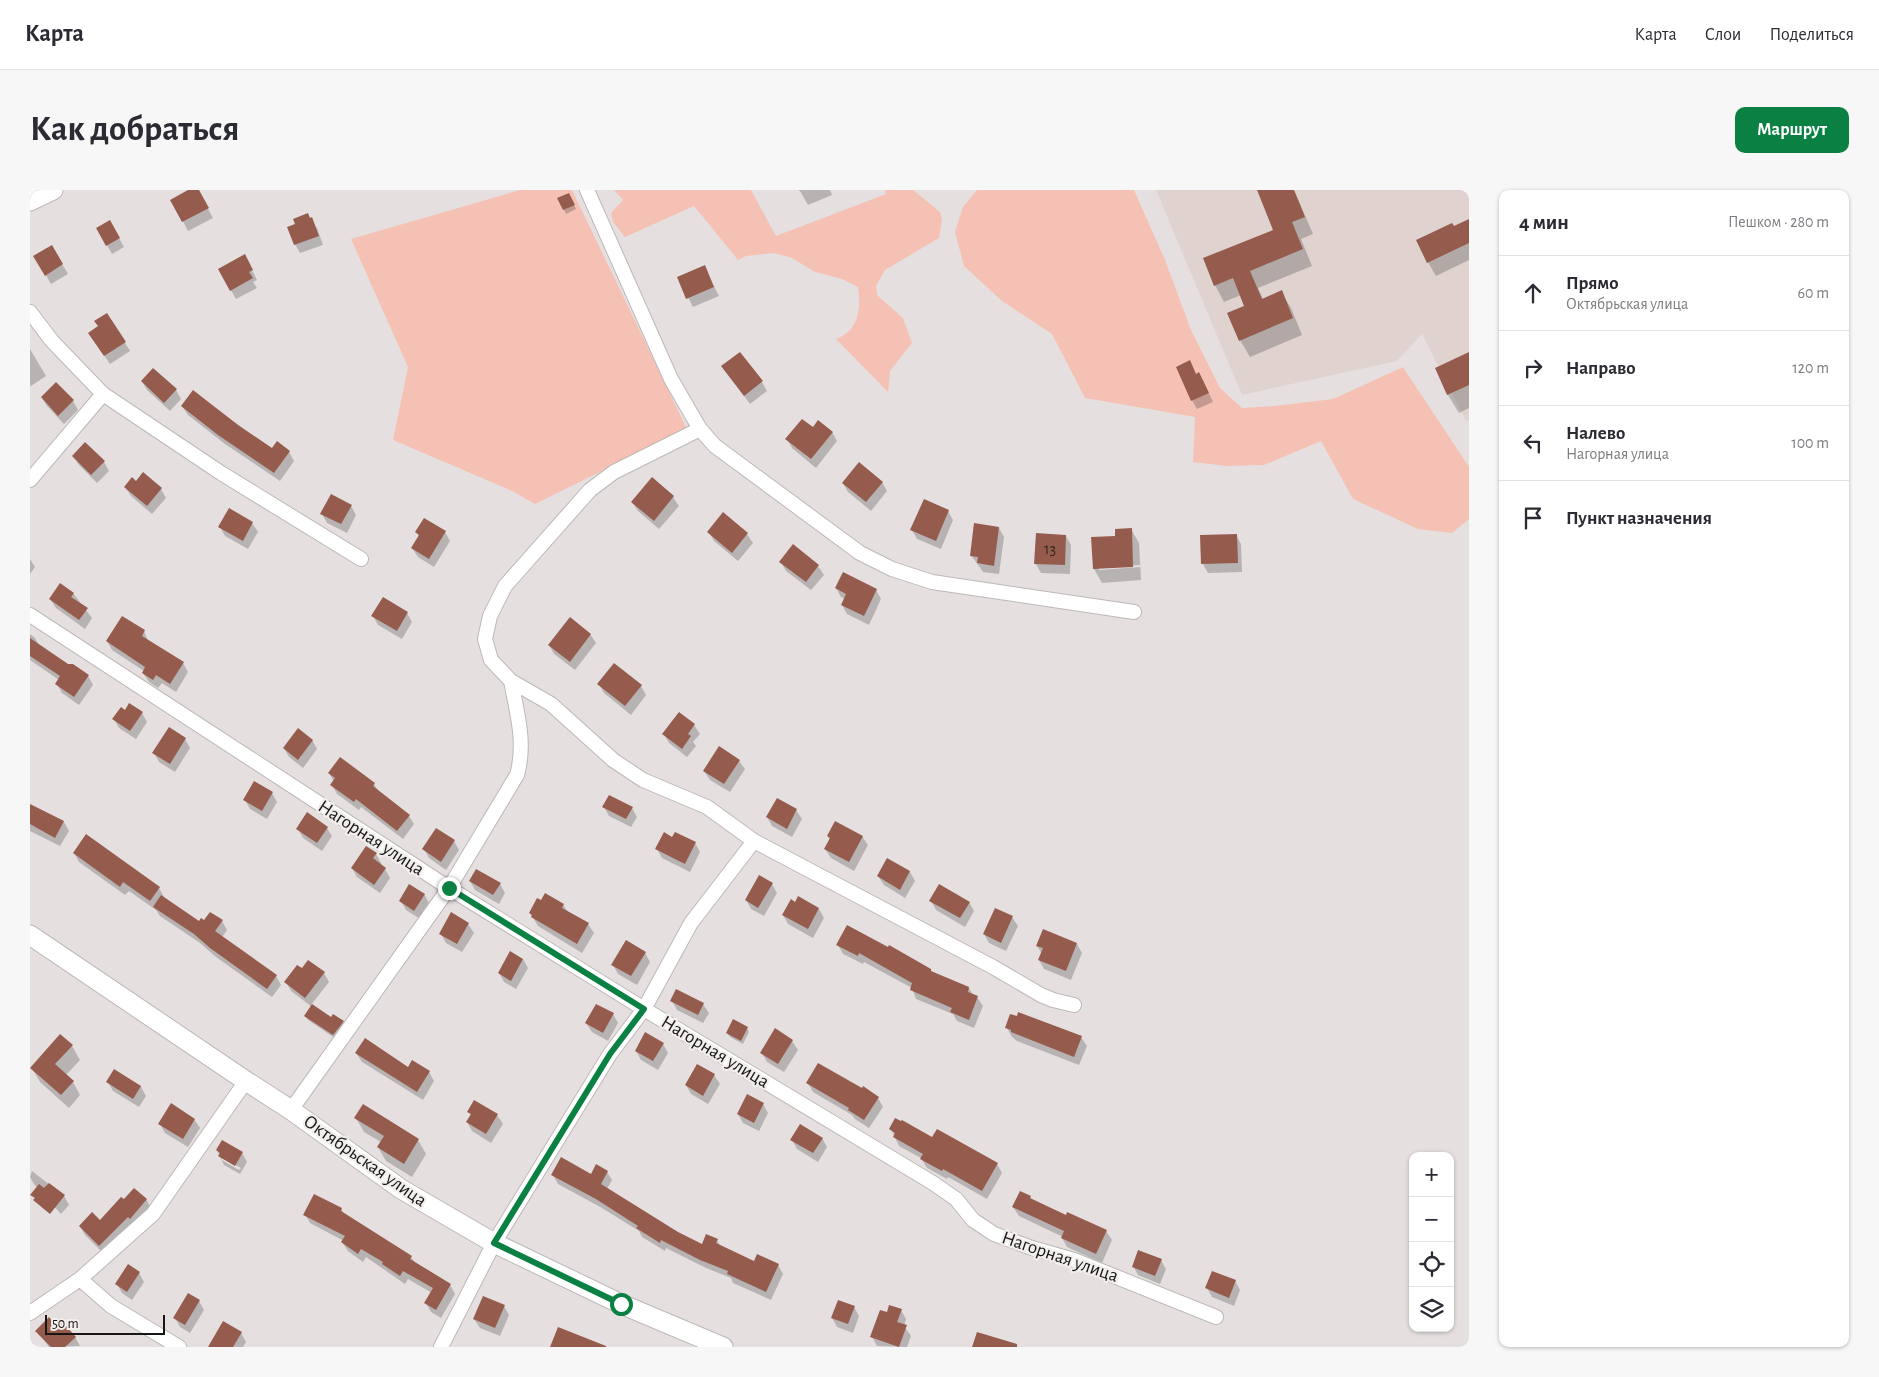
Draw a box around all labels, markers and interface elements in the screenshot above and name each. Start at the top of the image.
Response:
text: Карта [25,22,84,46]
text: Карта [1635,26,1677,44]
text: Слои [1705,26,1741,44]
text: Поделиться [1769,26,1854,44]
button: Маршрут [1735,107,1849,153]
text: Как добраться [30,112,239,147]
text: 4 мин [1519,212,1569,233]
text: Пешком · 280 m [1728,214,1829,230]
text: Прямо [1566,274,1619,293]
icon: ahead [1519,279,1547,307]
text: 60 m [1798,285,1829,301]
text: Октябрьская улица [1566,296,1688,312]
icon: right [1519,354,1547,382]
text: Направо [1566,359,1636,378]
text: 120 m [1792,360,1829,376]
text: Налево [1566,424,1625,443]
icon: left [1519,429,1547,457]
text: 100 m [1791,435,1829,451]
text: Нагорная улица [1566,446,1669,462]
icon: arrive [1519,504,1547,532]
text: Пункт назначения [1566,509,1712,528]
house number: 13 [1044,541,1056,557]
street label: Нагорная улица [315,797,428,879]
route end [438,877,461,900]
street label: Нагорная улица [658,1012,773,1092]
street label: Октябрьская улица [300,1112,430,1211]
map controls [1409,1152,1454,1332]
button: + [1409,1152,1454,1197]
button: − [1409,1197,1454,1242]
street label: Нагорная улица [999,1228,1121,1286]
button: locate [1409,1242,1454,1287]
button: layers [1409,1287,1454,1332]
route start [610,1293,633,1316]
scale bar [45,1312,165,1335]
text: 50 m [52,1317,79,1331]

